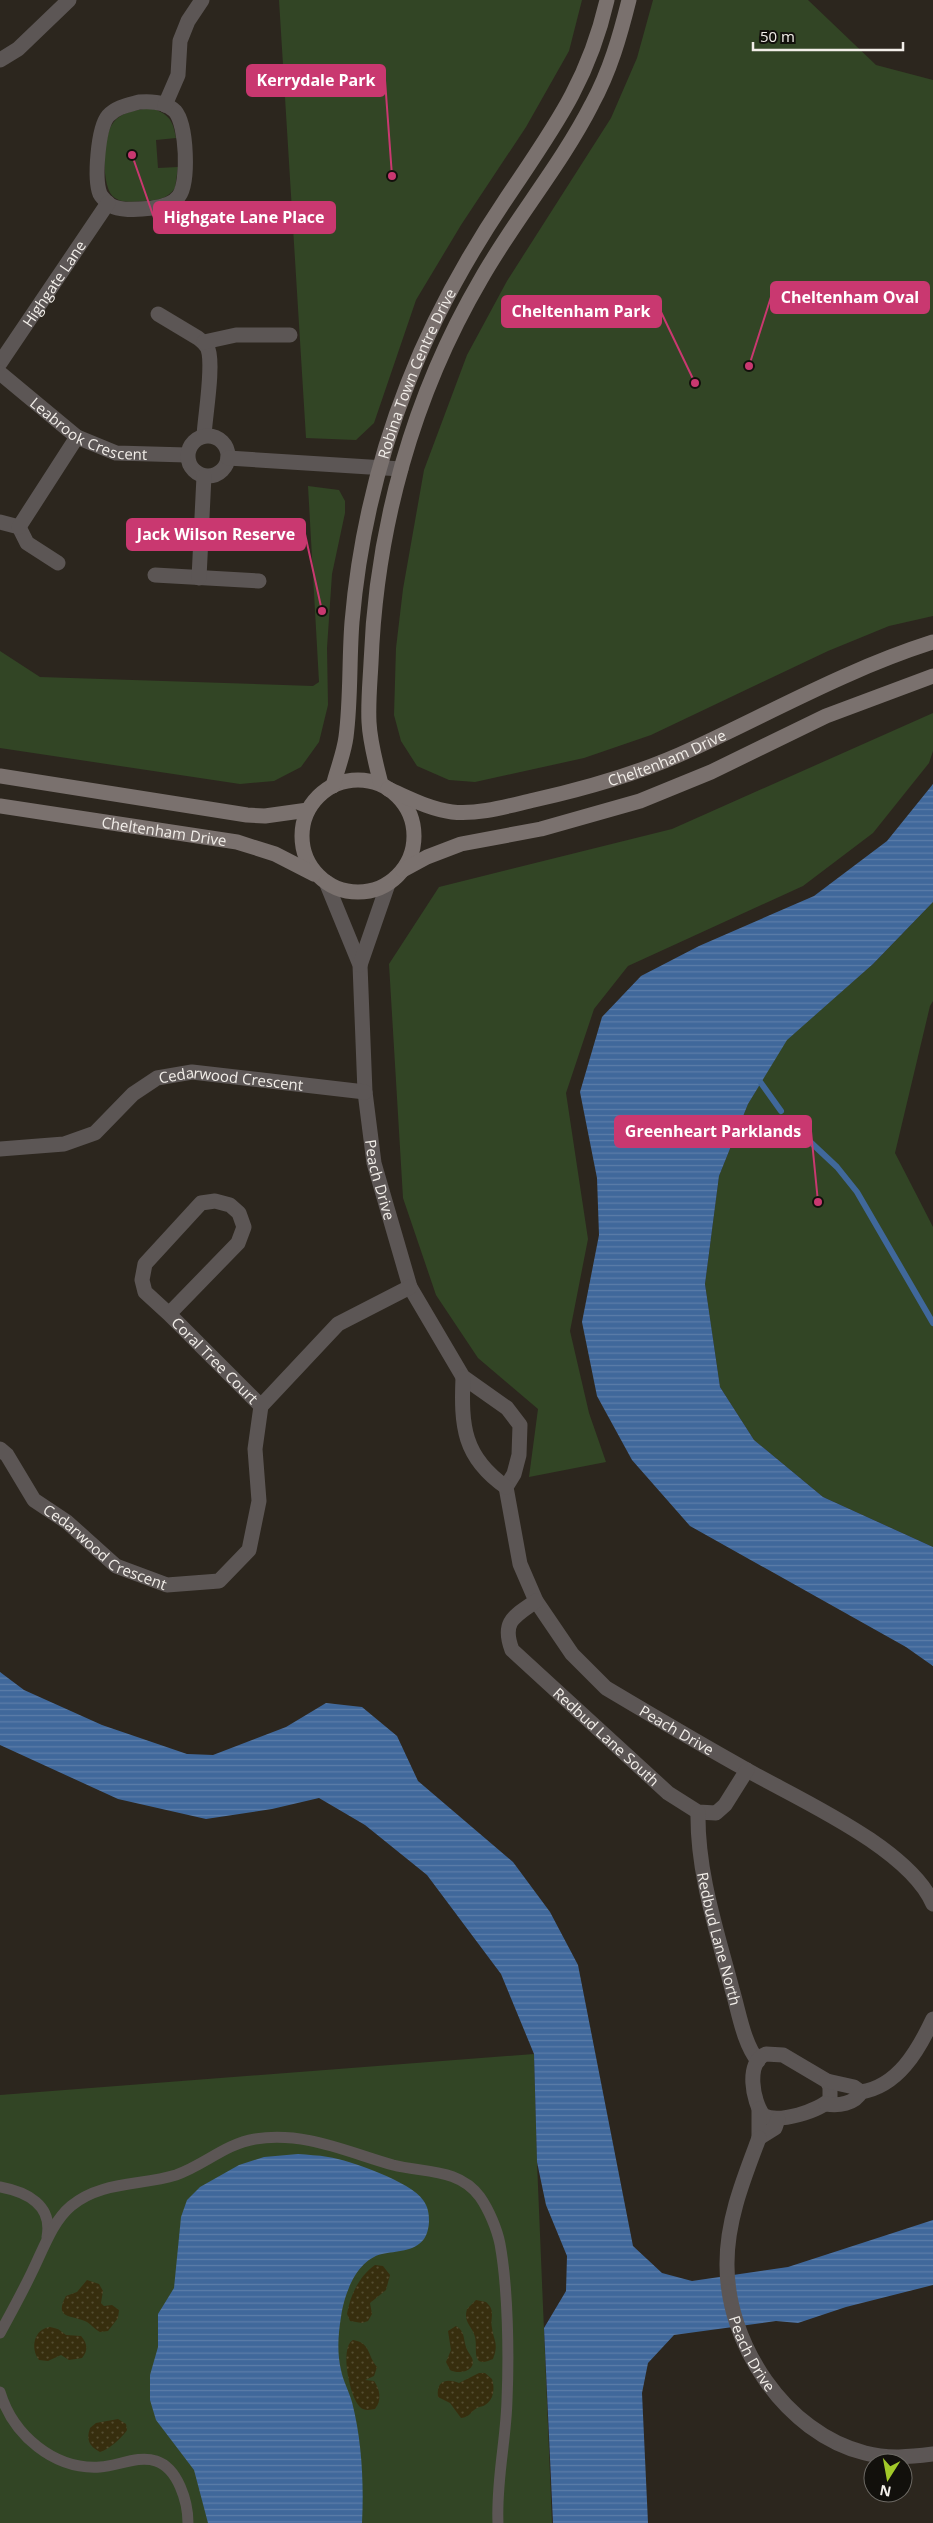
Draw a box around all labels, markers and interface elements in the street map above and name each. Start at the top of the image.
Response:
scale bar [753,20,903,52]
text: 50 m [760,26,795,46]
callout: Kerrydale Park [247,65,385,96]
text: Kerrydale Park [257,69,376,91]
callout: Highgate Lane Place [154,202,335,233]
text: Highgate Lane Place [163,206,325,228]
street label: Highgate Lane [17,236,90,331]
callout: Cheltenham Oval [771,282,929,313]
street label: Robina Town Centre Drive [373,285,460,461]
text: Cheltenham Oval [781,286,919,308]
callout: Cheltenham Park [502,296,661,327]
text: Cheltenham Park [512,300,651,322]
street label: Leabrook Crescent [26,392,148,464]
callout: Jack Wilson Reserve [127,519,305,550]
text: Jack Wilson Reserve [135,523,295,545]
street label: Cheltenham Drive [605,725,729,790]
street label: Cheltenham Drive [100,812,228,850]
street label: Cedarwood Crescent [157,1062,304,1095]
callout: Greenheart Parklands [615,1116,811,1147]
text: Greenheart Parklands [625,1120,801,1142]
street label: Peach Drive [361,1138,400,1223]
street label: Coral Tree Court [167,1312,263,1408]
street label: Cedarwood Crescent [40,1499,170,1594]
street label: Redbud Lane South [549,1683,664,1790]
street label: Peach Drive [636,1700,718,1759]
street label: Redbud Lane North [693,1870,746,2007]
street label: Peach Drive [725,2313,780,2395]
north arrow [863,2453,913,2503]
text: N [878,2481,893,2502]

